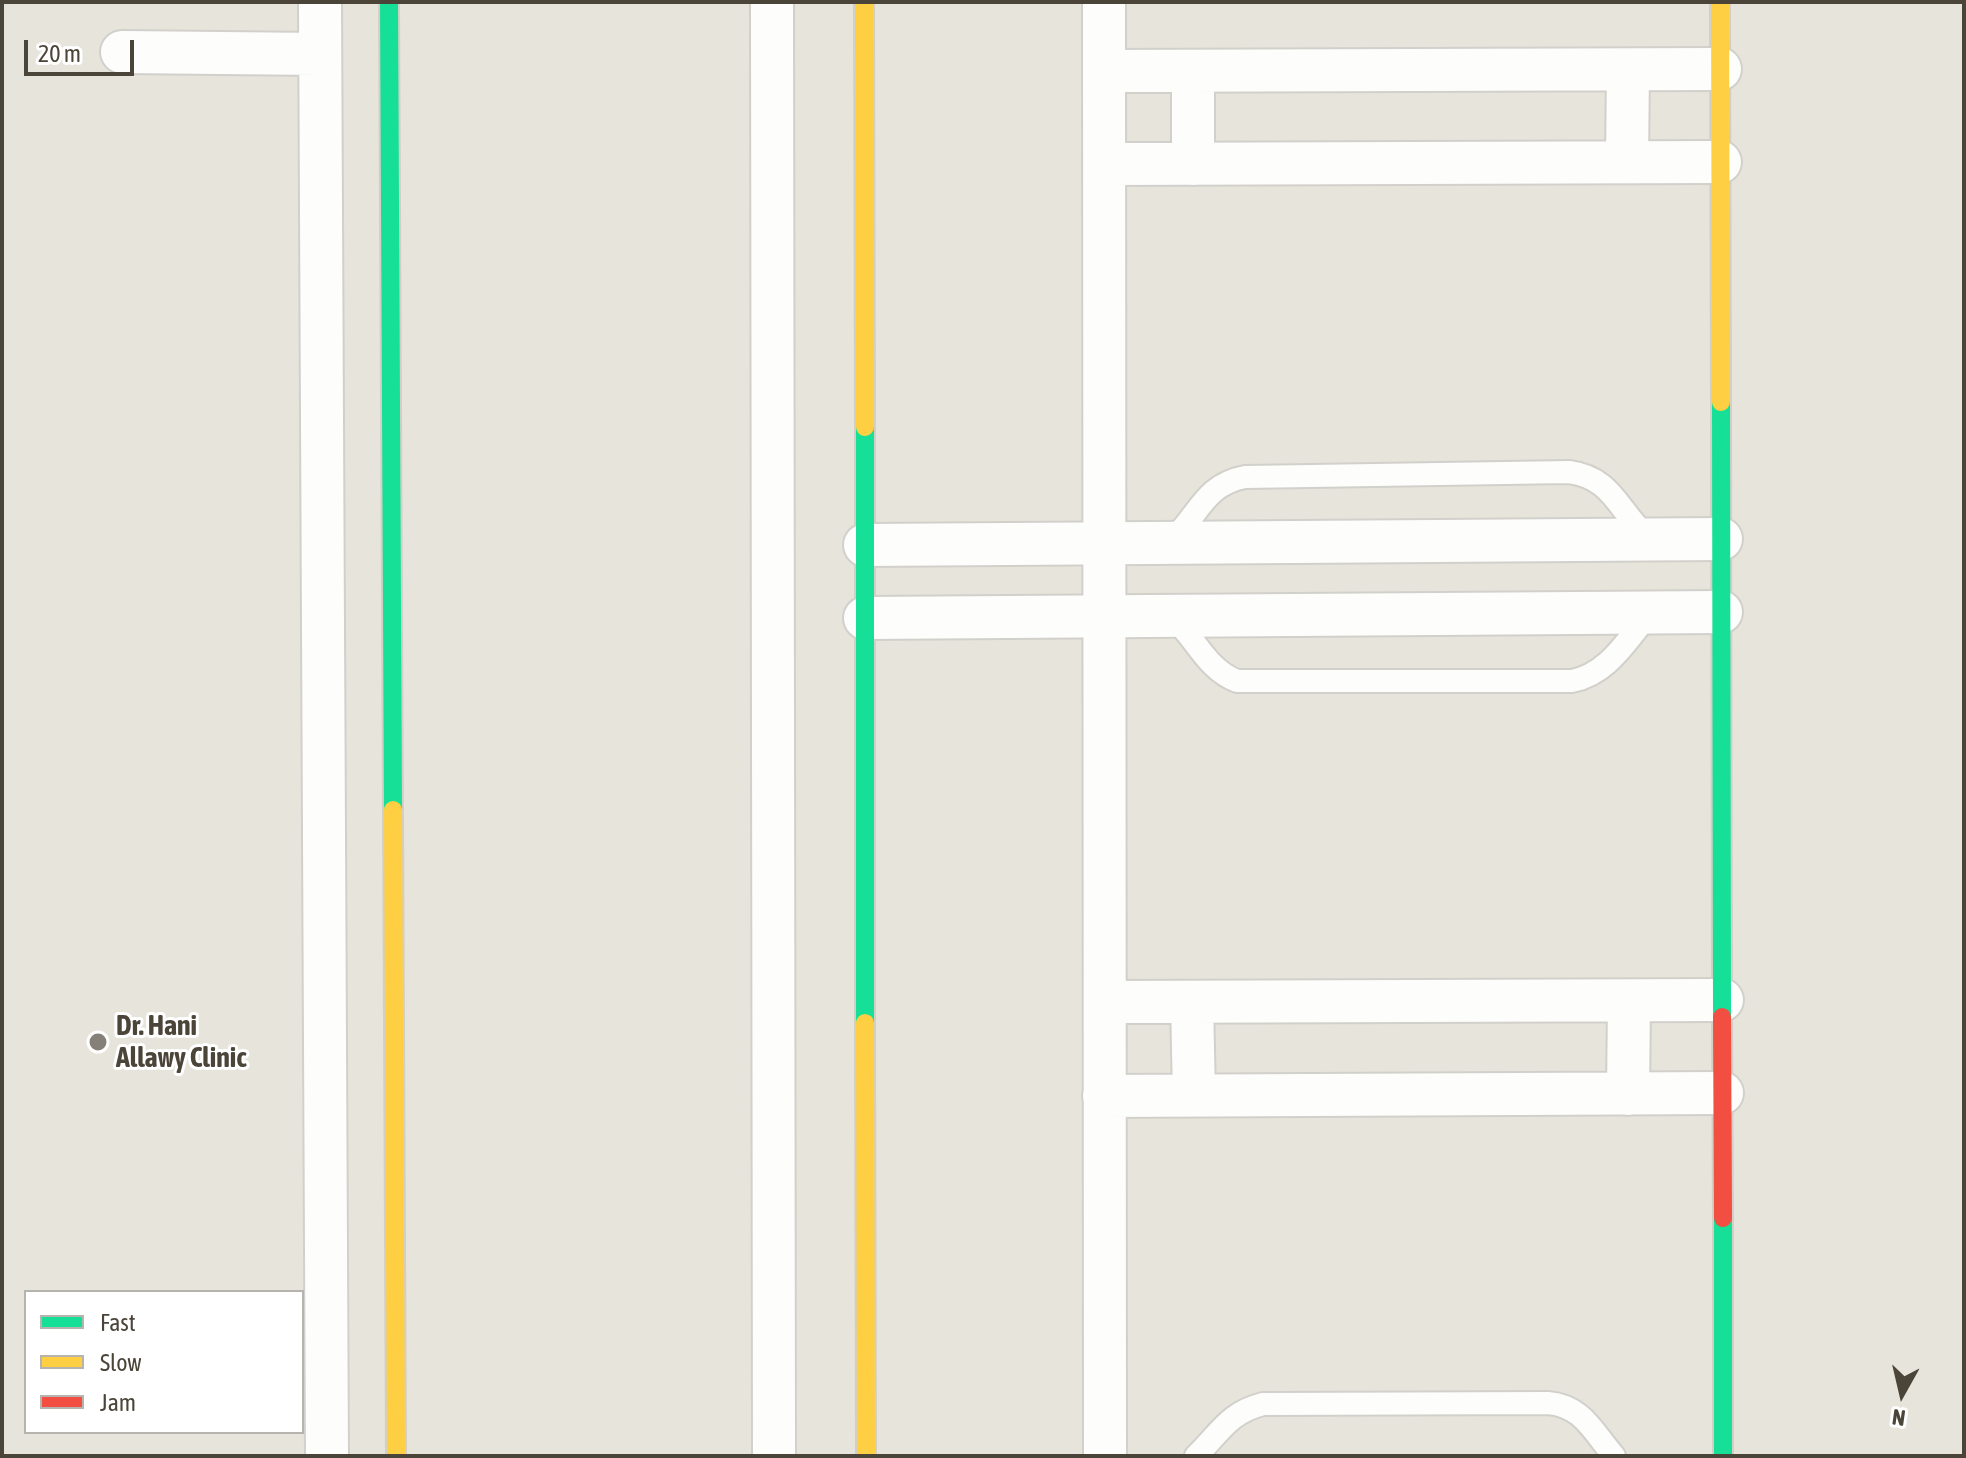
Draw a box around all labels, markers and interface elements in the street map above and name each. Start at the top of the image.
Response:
scale bar [28,24,138,74]
text: 20 m [38,40,81,67]
place label: Dr. Hani Allawy Clinic [116,1009,247,1075]
marker: Dr. Hani Allawy Clinic [87,1031,109,1053]
legend [24,1290,304,1434]
text: Fast [100,1309,136,1336]
text: Slow [100,1349,142,1376]
north arrow [1862,1354,1942,1434]
text: Jam [100,1389,136,1416]
text: N [1890,1404,1907,1432]

